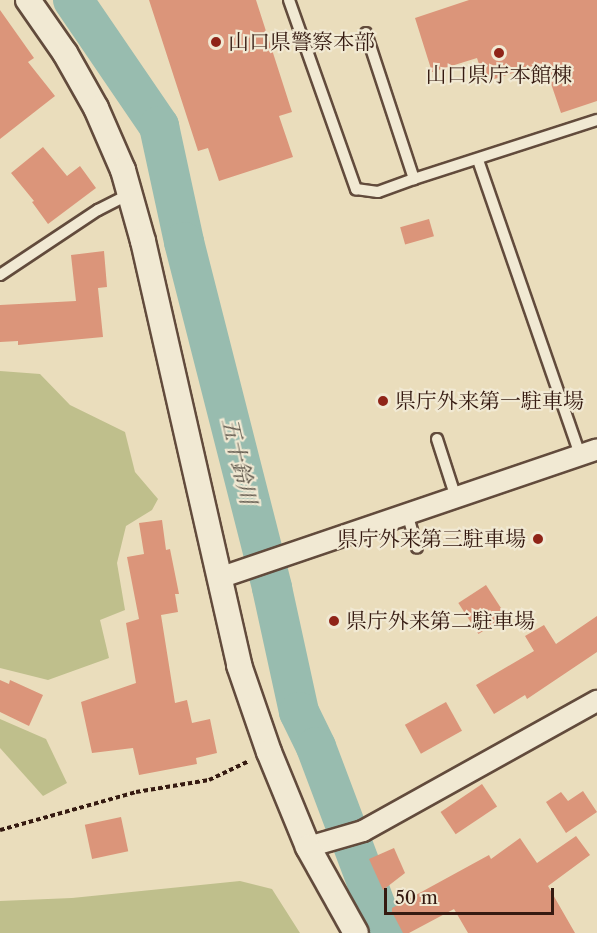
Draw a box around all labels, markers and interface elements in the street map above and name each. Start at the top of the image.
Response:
place label: 山口県警察本部 [228,29,375,55]
marker: 山口県警察本部 [209,35,223,49]
marker: 山口県庁本館棟 [492,46,506,60]
place label: 山口県庁本館棟 [426,62,572,88]
place label: 県庁外来第一駐車場 [395,388,584,414]
marker: 県庁外来第一駐車場 [376,394,390,408]
water label: 五十鈴川 [216,415,262,507]
place label: 県庁外来第三駐車場 [337,526,526,552]
marker: 県庁外来第三駐車場 [531,532,545,546]
place label: 県庁外来第二駐車場 [346,608,535,634]
marker: 県庁外来第二駐車場 [327,614,341,628]
scale bar [387,876,556,914]
text: 50 m [395,887,438,909]

